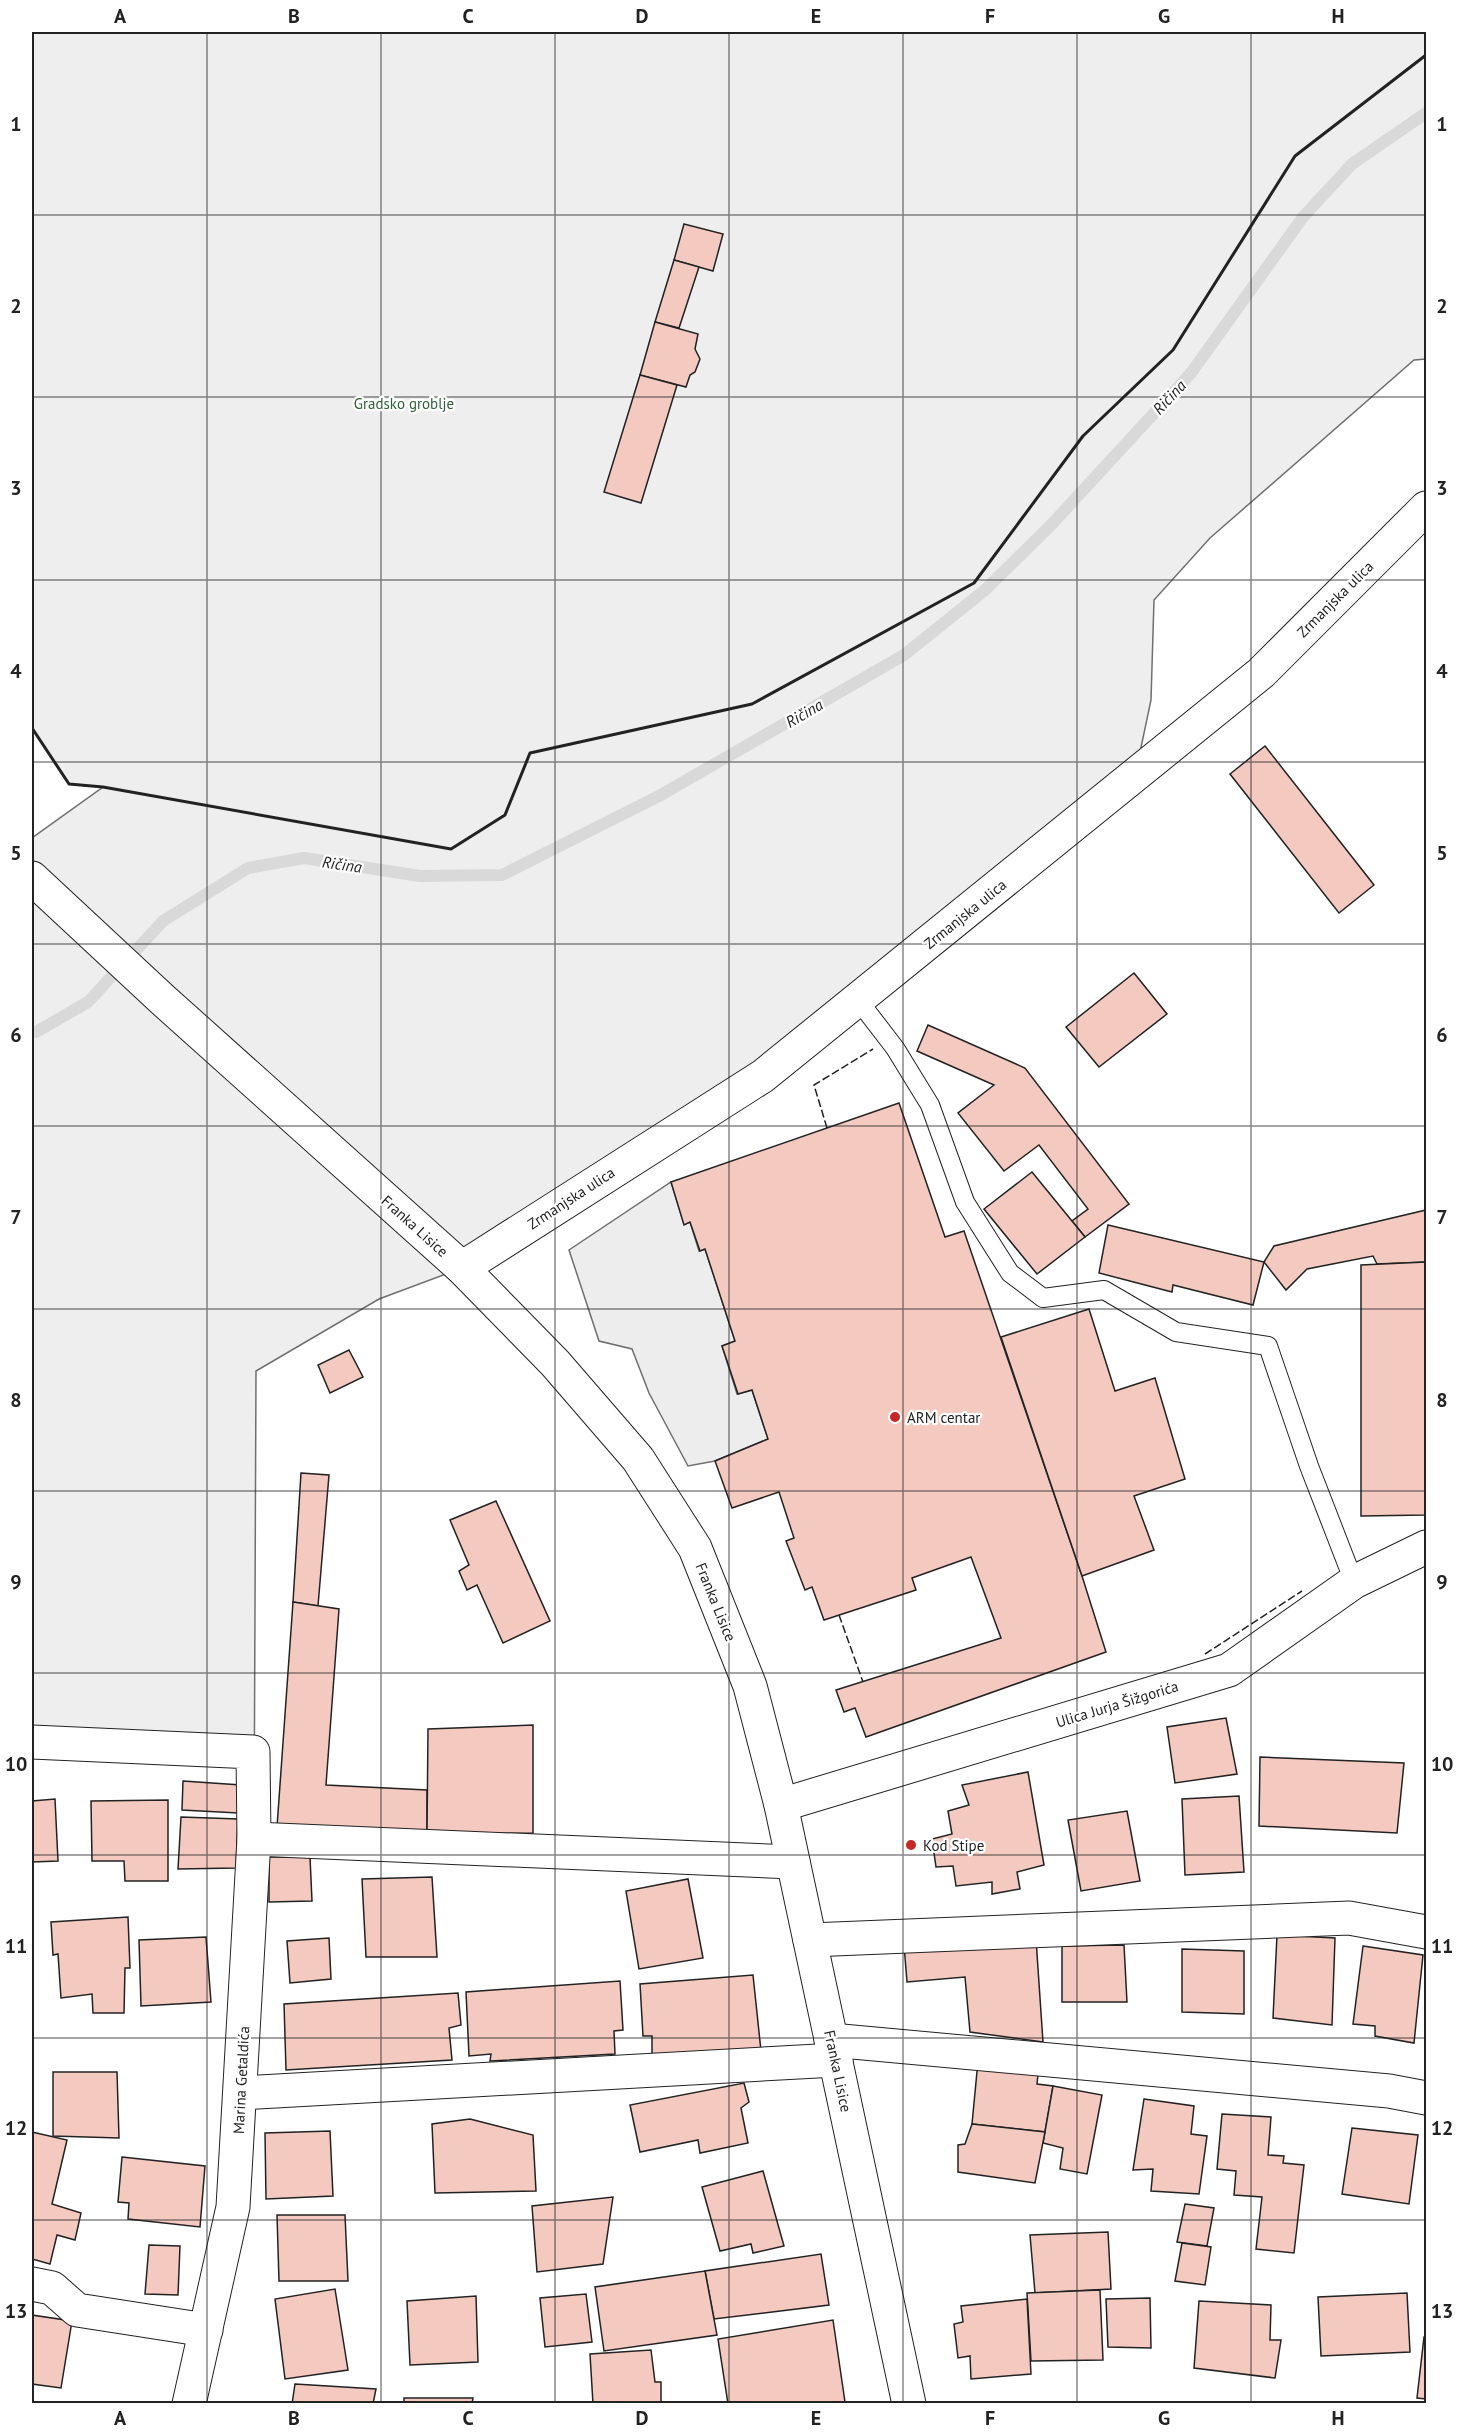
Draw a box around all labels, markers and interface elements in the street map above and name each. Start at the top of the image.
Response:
text: A [114,3,127,29]
text: B [288,3,300,29]
text: C [462,3,474,29]
text: D [636,3,649,29]
text: E [811,3,821,29]
text: F [985,3,995,29]
text: G [1158,3,1170,29]
text: H [1331,3,1345,29]
text: 1 [10,111,22,137]
text: 1 [1436,111,1448,137]
text: 2 [10,293,22,319]
text: 2 [1436,293,1448,319]
water label: Ričina [1148,375,1190,418]
park label: Gradsko groblje [354,394,454,413]
text: 3 [10,475,22,501]
text: 3 [1436,475,1448,501]
street label: Zrmanjska ulica [1293,557,1377,641]
text: 4 [10,658,22,684]
text: 4 [1436,658,1448,684]
water label: Ričina [782,694,826,732]
text: 5 [10,840,22,866]
text: 5 [1436,840,1448,866]
water label: Ričina [321,851,363,877]
street label: Zrmanjska ulica [920,875,1010,953]
text: 6 [10,1022,22,1048]
text: 6 [1436,1022,1448,1048]
street label: Zrmanjska ulica [524,1163,618,1233]
street label: Franka Lisice [378,1191,452,1261]
text: 7 [10,1204,22,1230]
text: 7 [1436,1204,1448,1230]
text: 8 [10,1387,22,1413]
text: 8 [1436,1387,1448,1413]
place label: ARM centar [907,1408,980,1427]
marker: ARM centar [888,1410,902,1424]
street label: Franka Lisice [692,1560,740,1644]
text: 9 [10,1569,22,1595]
text: 9 [1436,1569,1448,1595]
street label: Ulica Jurja Šižgorića [1053,1676,1181,1732]
text: 10 [5,1751,27,1777]
text: 10 [1431,1751,1453,1777]
place label: Kod Stipe [923,1836,984,1855]
marker: Kod Stipe [904,1838,918,1852]
text: 11 [5,1933,27,1959]
text: 11 [1431,1933,1453,1959]
street label: Marina Getaldića [229,2026,253,2134]
street label: Franka Lisice [820,2028,856,2114]
text: 12 [5,2115,27,2141]
text: 12 [1431,2115,1453,2141]
text: 13 [5,2298,27,2324]
text: 13 [1431,2298,1453,2324]
text: A [114,2405,127,2431]
text: B [288,2405,300,2431]
text: C [462,2405,474,2431]
text: D [636,2405,649,2431]
text: E [811,2405,821,2431]
text: F [985,2405,995,2431]
text: G [1158,2405,1170,2431]
text: H [1331,2405,1345,2431]

